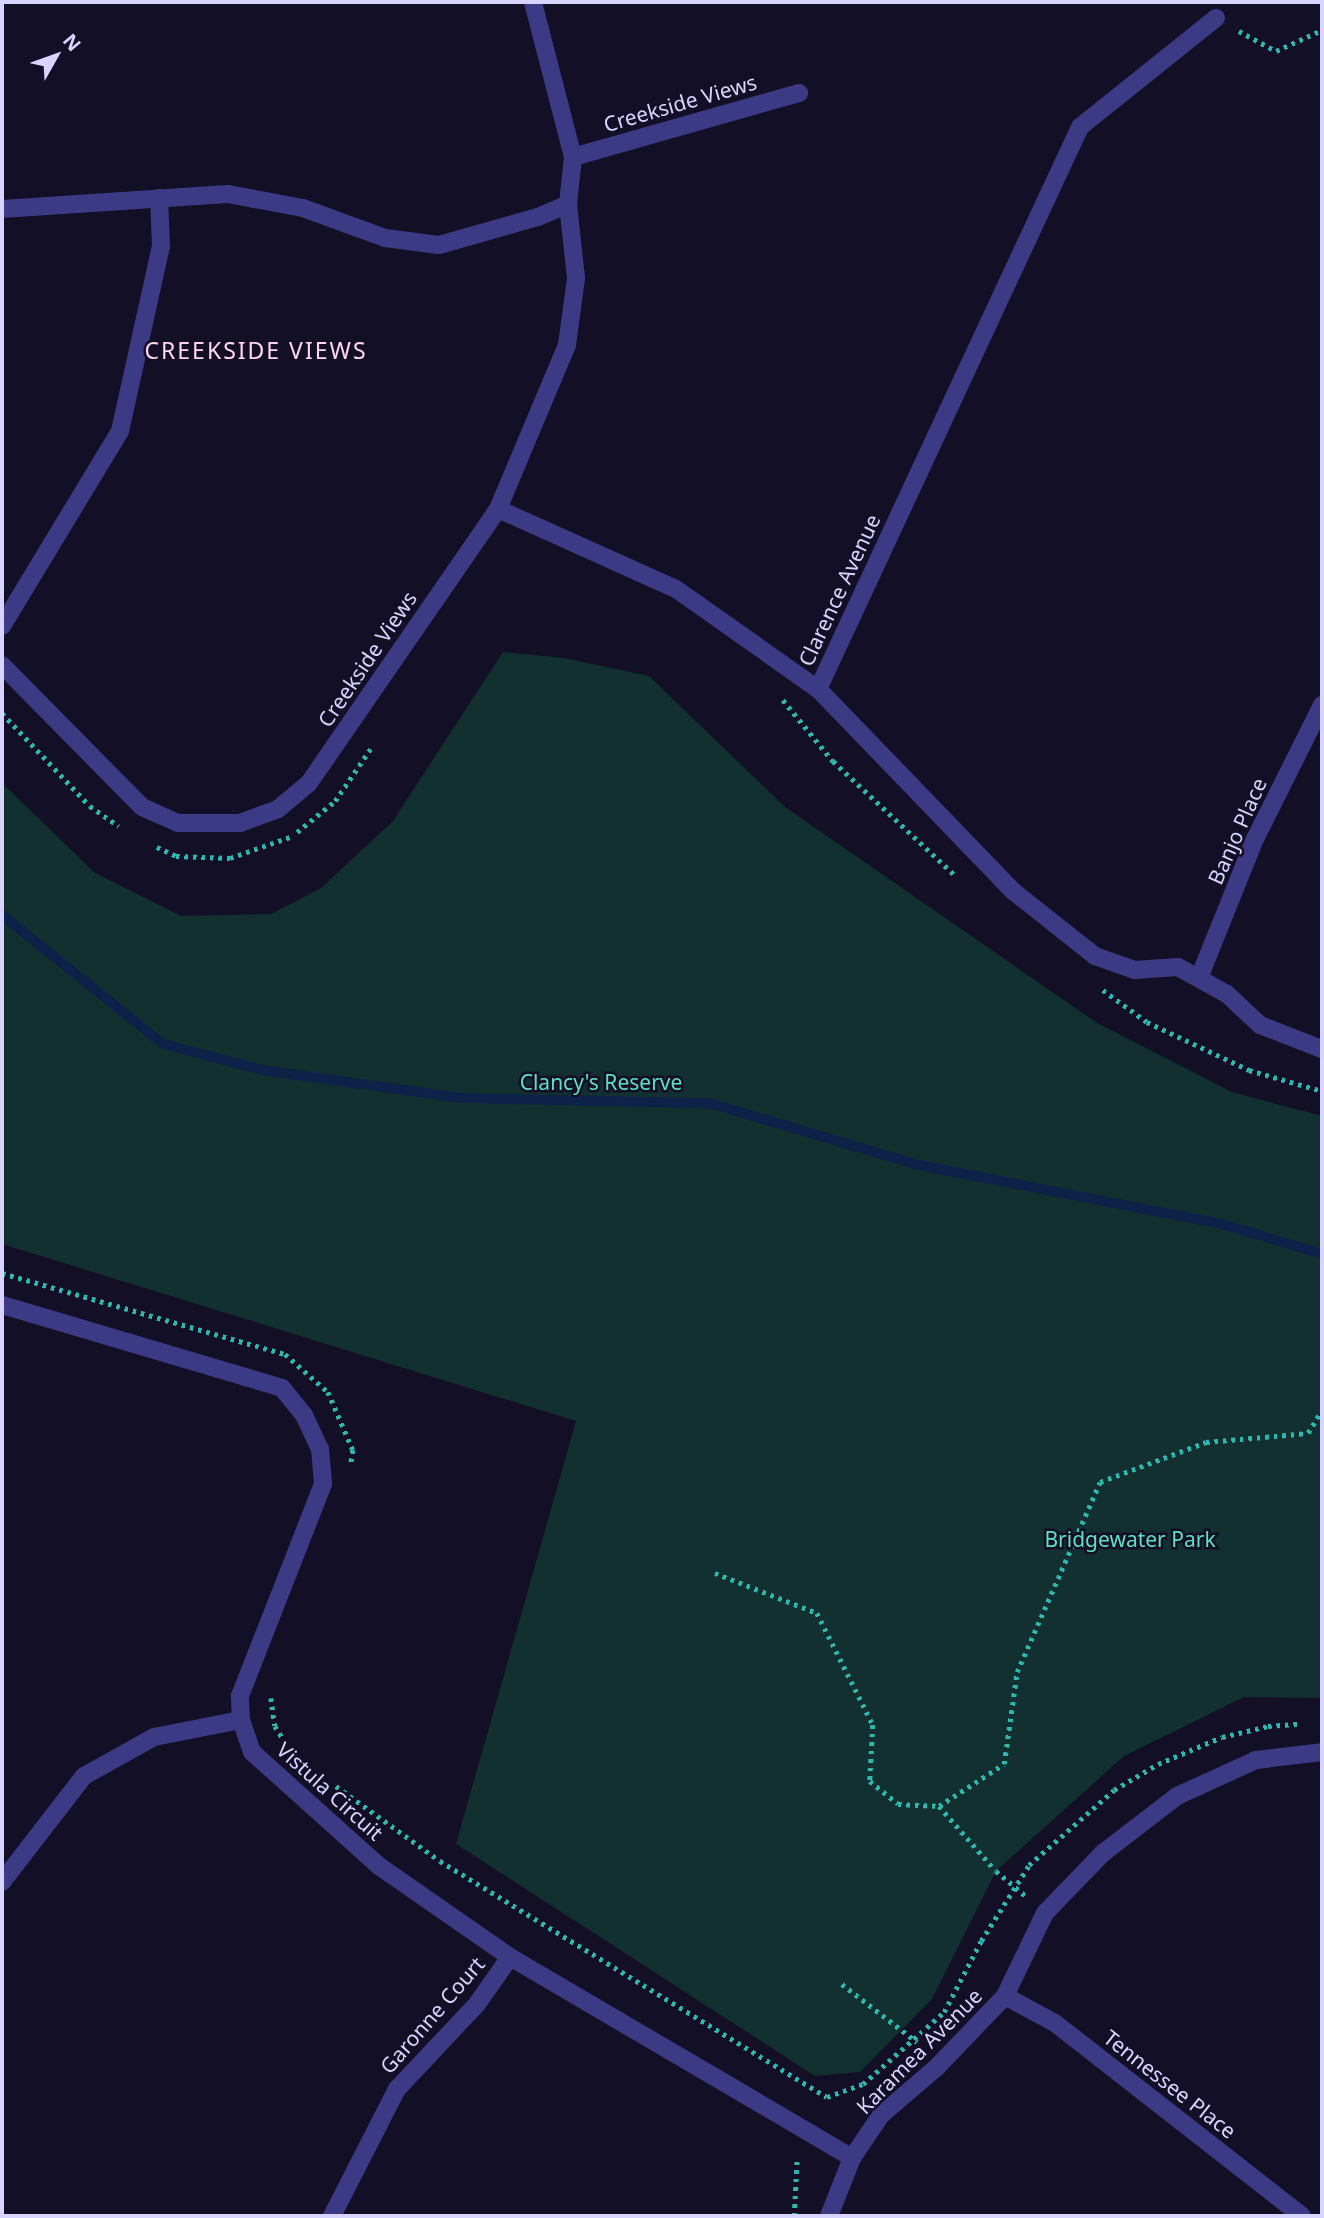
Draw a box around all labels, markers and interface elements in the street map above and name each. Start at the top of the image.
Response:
north arrow [21,21,91,91]
text: N [57,28,87,57]
street label: Creekside Views [601,69,759,137]
district label: CREEKSIDE VIEWS [146,336,366,364]
street label: Clarence Avenue [793,510,885,670]
street label: Creekside Views [312,586,422,732]
street label: Banjo Place [1202,774,1272,888]
park label: Clancy's Reserve [520,1069,682,1095]
park label: Bridgewater Park [1044,1526,1216,1552]
street label: Vistula Circuit [272,1737,388,1845]
street label: Garonne Court [374,1951,490,2079]
street label: Karamea Avenue [851,1983,987,2119]
street label: Tennessee Place [1099,2025,1241,2143]

